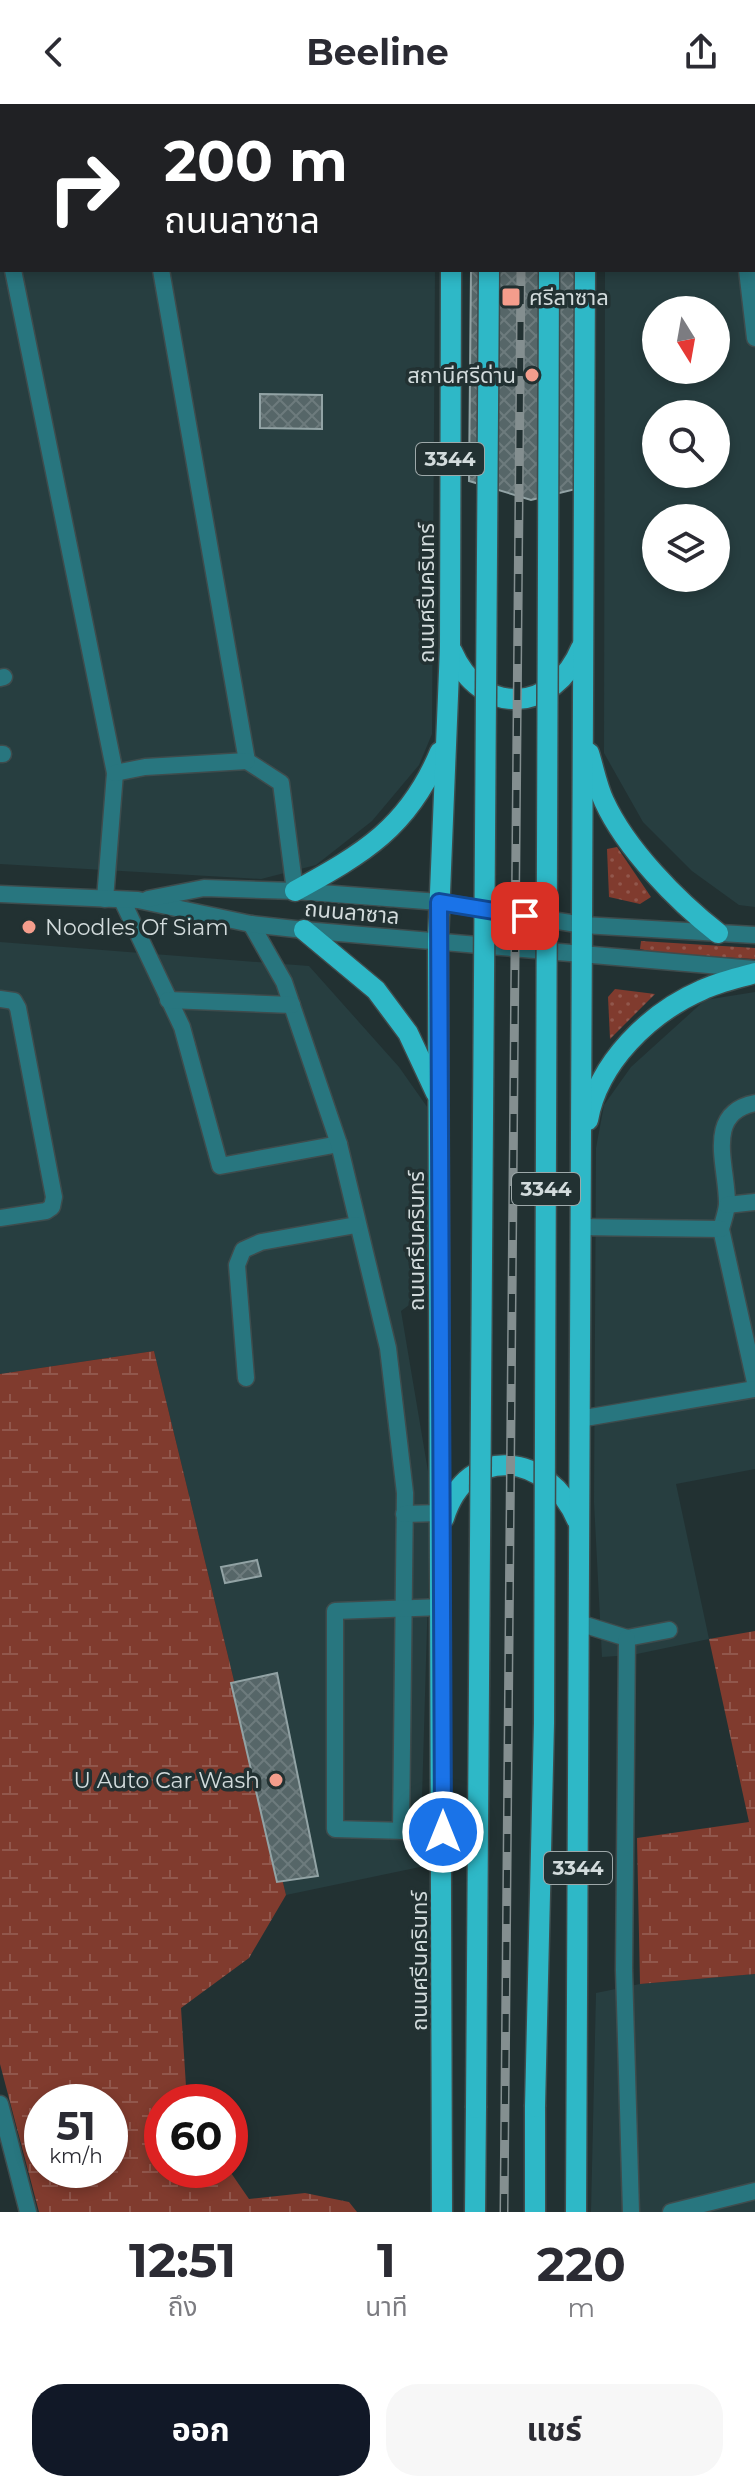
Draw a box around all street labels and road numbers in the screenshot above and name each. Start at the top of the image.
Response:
road number: 3344 [416,443,484,475]
street label: ถนนศรีนครินทร์ [413,522,440,663]
street label: ถนนลาซาล [303,895,401,930]
street label: ถนนศรีนครินทร์ [403,1170,430,1311]
road number: 3344 [512,1173,580,1205]
road number: 3344 [544,1852,612,1884]
street label: ถนนศรีนครินทร์ [406,1890,433,2031]

